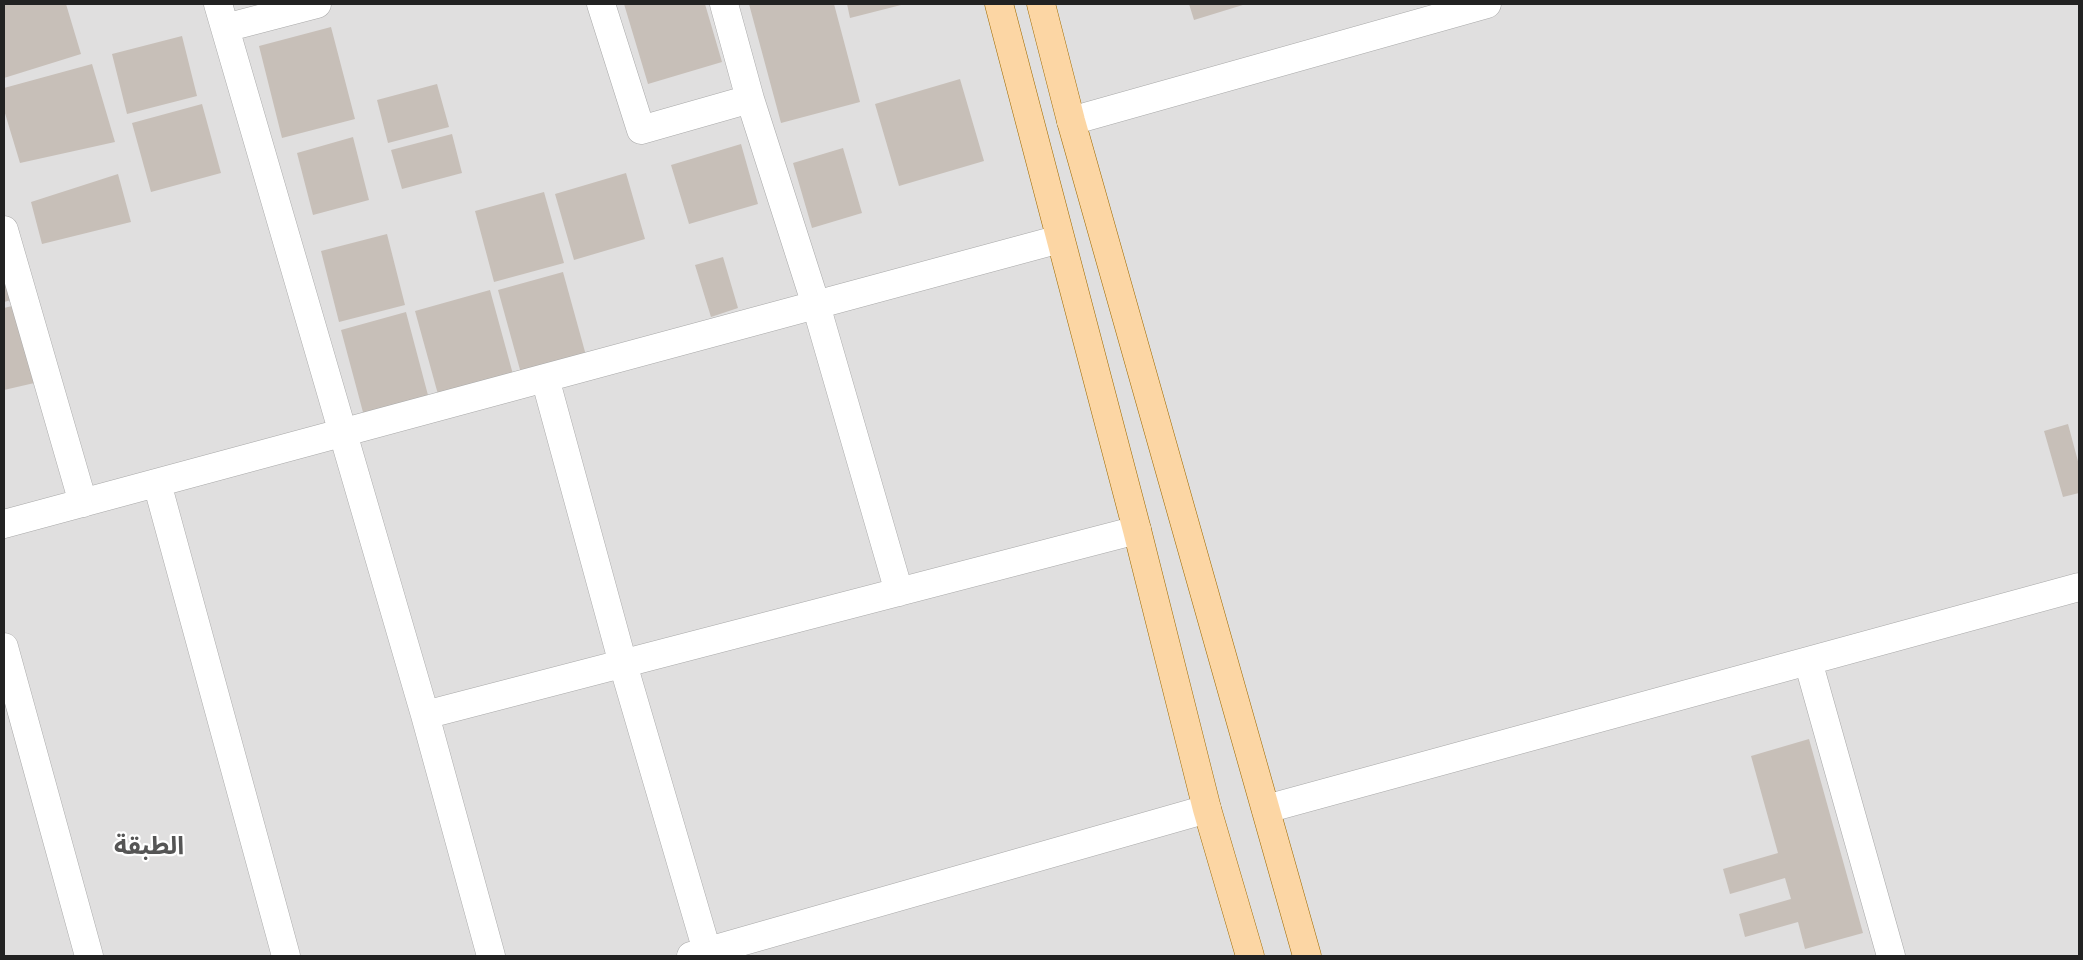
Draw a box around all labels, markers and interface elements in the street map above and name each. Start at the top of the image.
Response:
district label: الطبقة [114,832,184,862]

